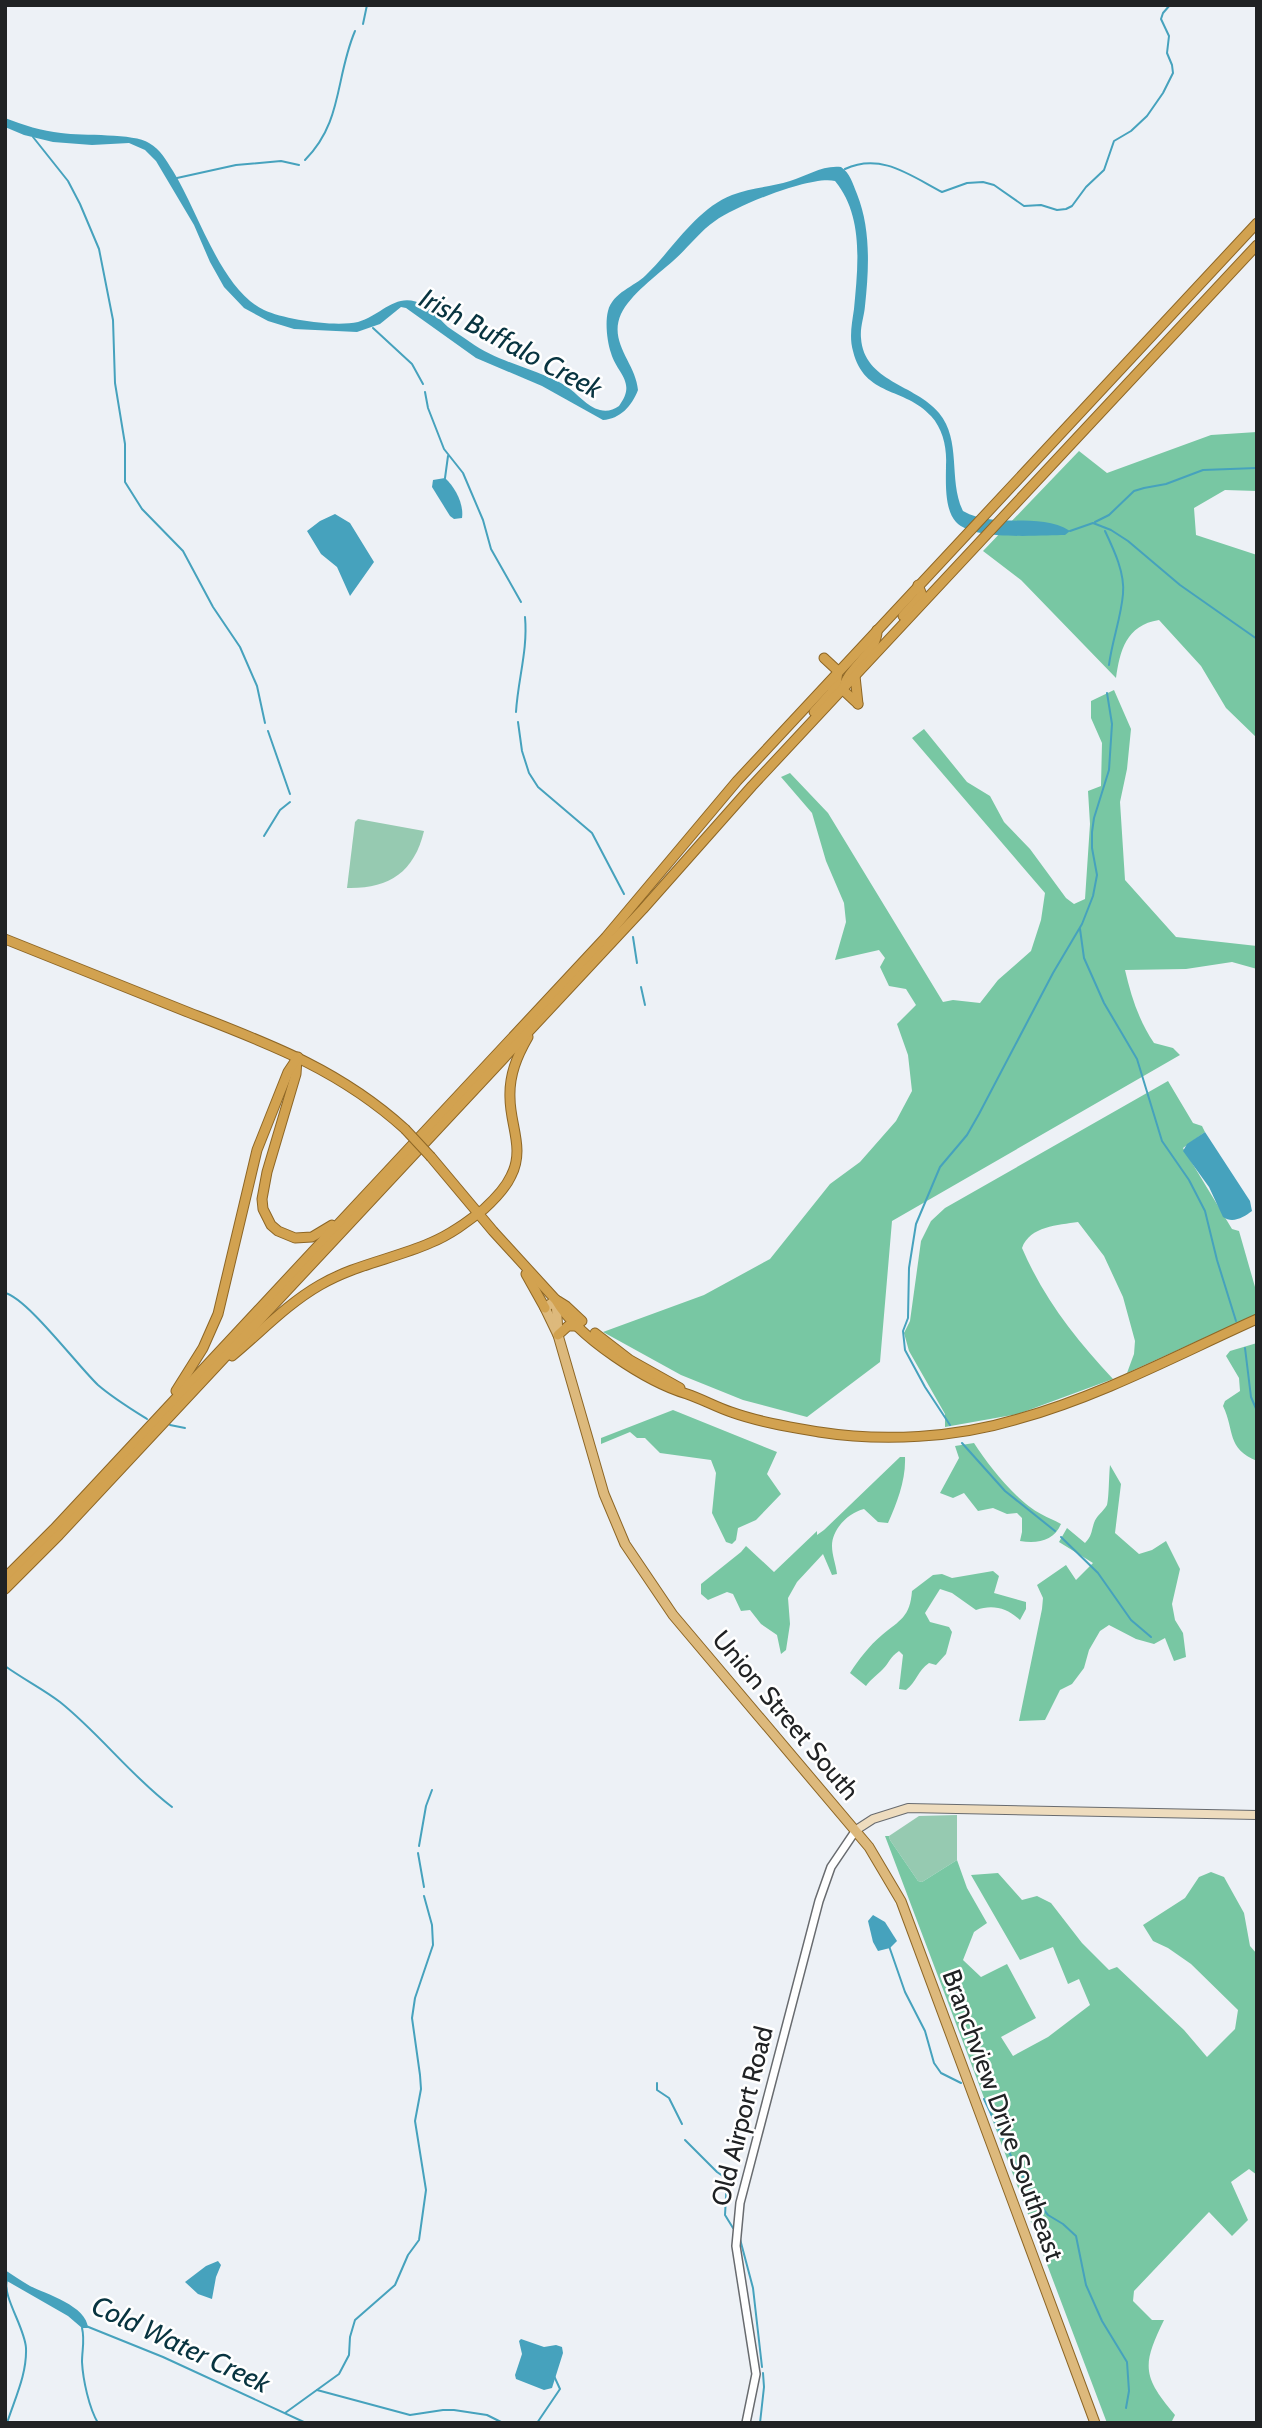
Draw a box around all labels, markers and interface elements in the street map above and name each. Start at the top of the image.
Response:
water label: Irish Buffalo Creek [414,281,609,406]
street label: Union Street South [706,1624,866,1806]
street label: Branchview Drive Southeast [935,1965,1071,2265]
street label: Old Airport Road [704,2023,780,2209]
water label: Cold Water Creek [86,2288,276,2401]

